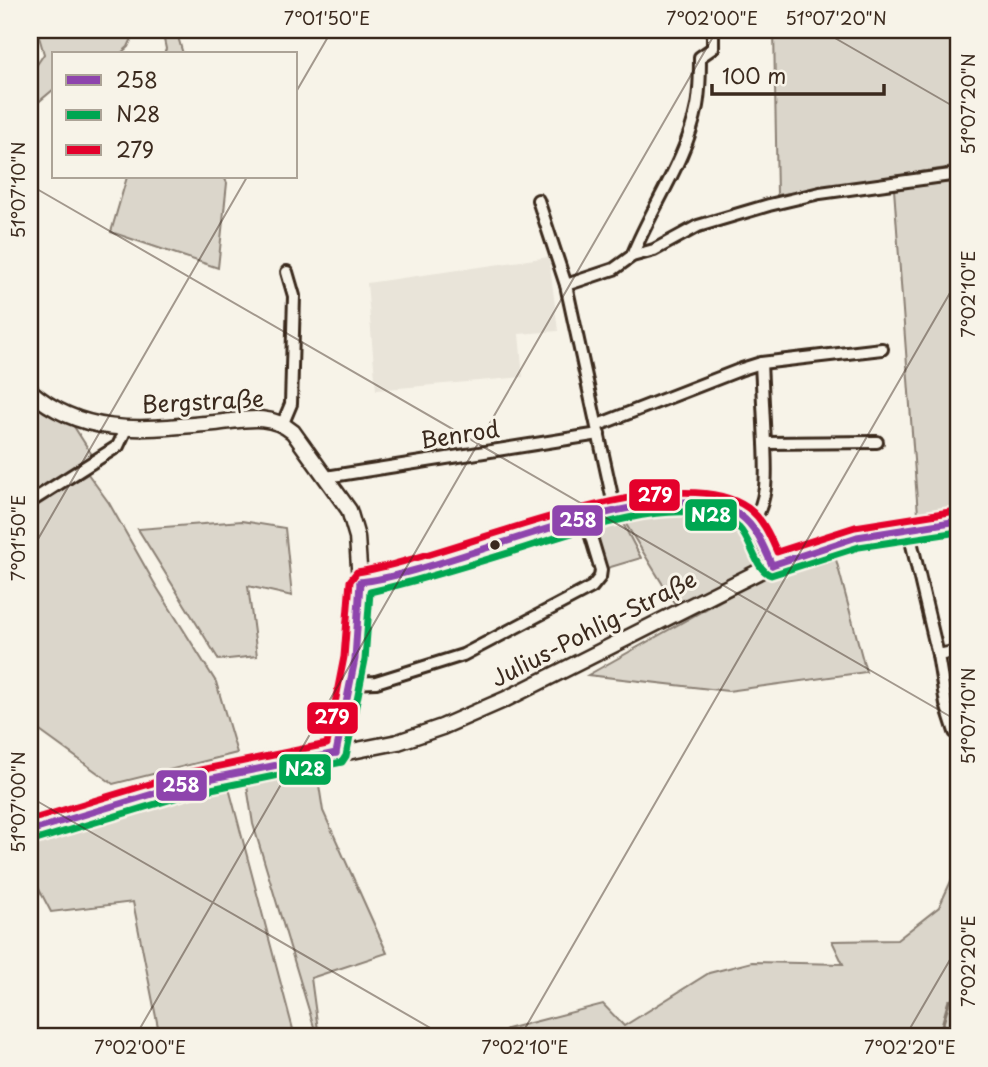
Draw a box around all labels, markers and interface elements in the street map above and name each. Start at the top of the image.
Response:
text: 7°01'50"E [284,4,370,31]
text: 7°02'00"E [666,4,758,31]
text: 51°07'20"N [785,4,887,31]
legend [52,52,298,178]
scale bar [712,52,883,96]
text: 51°07'20"N [954,53,981,155]
text: 100 m [722,59,786,91]
text: 258 [116,63,158,95]
text: N28 [116,97,160,129]
text: 279 [116,133,154,165]
text: 51°07'10"N [4,141,31,239]
text: 7°02'10"E [954,250,981,338]
street label: Bergstraße [141,380,265,421]
street label: Benrod [418,410,502,457]
line badge: 279 [628,478,681,512]
text: 279 [637,480,673,508]
text: 7°01'50"E [4,495,31,581]
line badge: N28 [684,498,738,532]
text: N28 [691,500,731,528]
line badge: 258 [551,504,604,537]
text: 258 [559,505,597,533]
unlabelled marker [488,538,502,552]
street label: Julius-Pohlig-Straße [484,561,702,695]
text: 51°07'10"N [954,667,981,765]
line badge: 279 [306,701,359,735]
text: 279 [314,702,350,730]
text: 51°07'00"N [4,751,31,853]
line badge: N28 [278,753,332,786]
text: N28 [285,754,325,782]
line badge: 258 [155,769,208,802]
text: 258 [162,770,200,798]
text: 7°02'20"E [954,915,981,1007]
text: 7°02'00"E [94,1033,186,1060]
text: 7°02'10"E [481,1033,569,1060]
text: 7°02'20"E [864,1033,956,1060]

